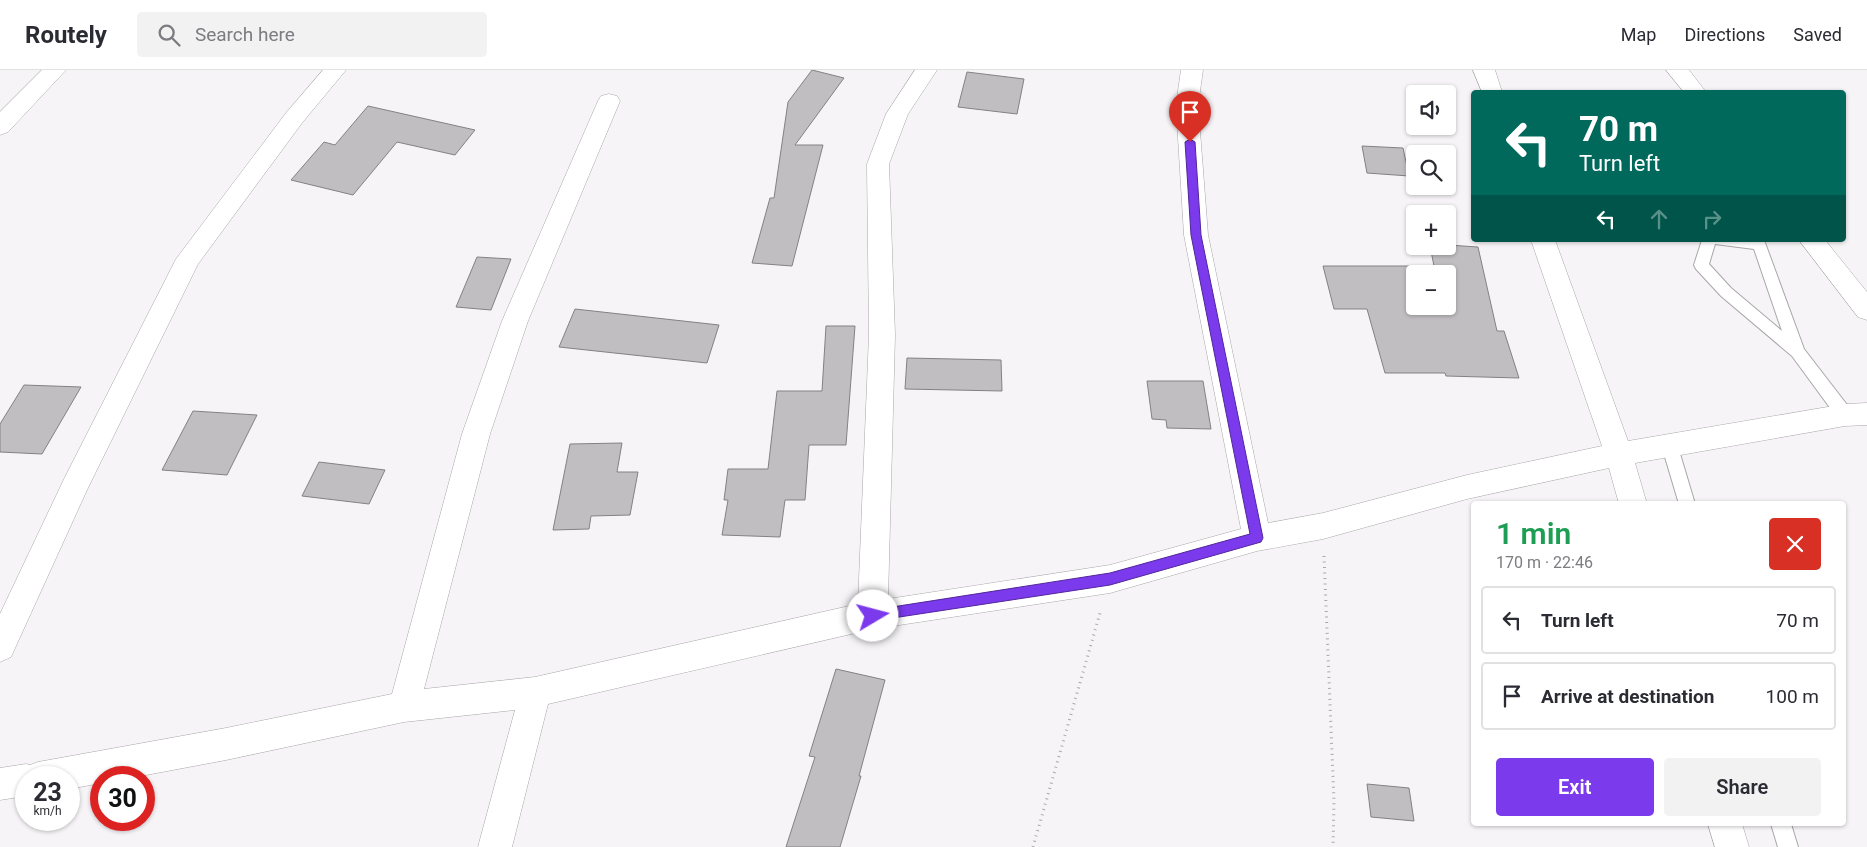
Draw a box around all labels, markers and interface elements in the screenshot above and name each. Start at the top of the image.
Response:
search box [137,12,487,57]
text: Routely [25,21,107,49]
icon: search [155,21,183,49]
text: Search here [195,23,295,46]
text: Map [1621,24,1656,45]
text: Directions [1684,24,1765,45]
text: Saved [1793,24,1842,45]
map controls [1406,85,1456,315]
button: sound [1406,85,1456,135]
pin [1169,91,1211,142]
icon: arrive [1176,98,1204,126]
text: 70 m [1579,109,1658,150]
icon: left [1496,110,1561,175]
button: search [1406,145,1456,195]
text: Turn left [1579,151,1660,176]
button: + [1406,205,1456,255]
icon: left [1592,205,1620,233]
icon: ahead [1645,205,1673,233]
icon: right [1698,205,1726,233]
button: − [1406,265,1456,315]
text: 1 min [1496,516,1571,551]
button: close [1769,518,1821,570]
text: 170 m · 22:46 [1496,553,1593,572]
position arrow [846,589,898,641]
icon: left [1498,606,1526,634]
text: Turn left [1541,609,1614,632]
text: 70 m [1776,609,1819,632]
icon: arrive [1498,682,1526,710]
text: Arrive at destination [1541,685,1714,708]
text: 100 m [1766,685,1819,708]
button: Exit [1496,758,1654,816]
button: Share [1664,758,1821,816]
speed limit sign: 30 [90,766,155,831]
text: 23 [33,778,62,807]
text: km/h [33,804,62,818]

